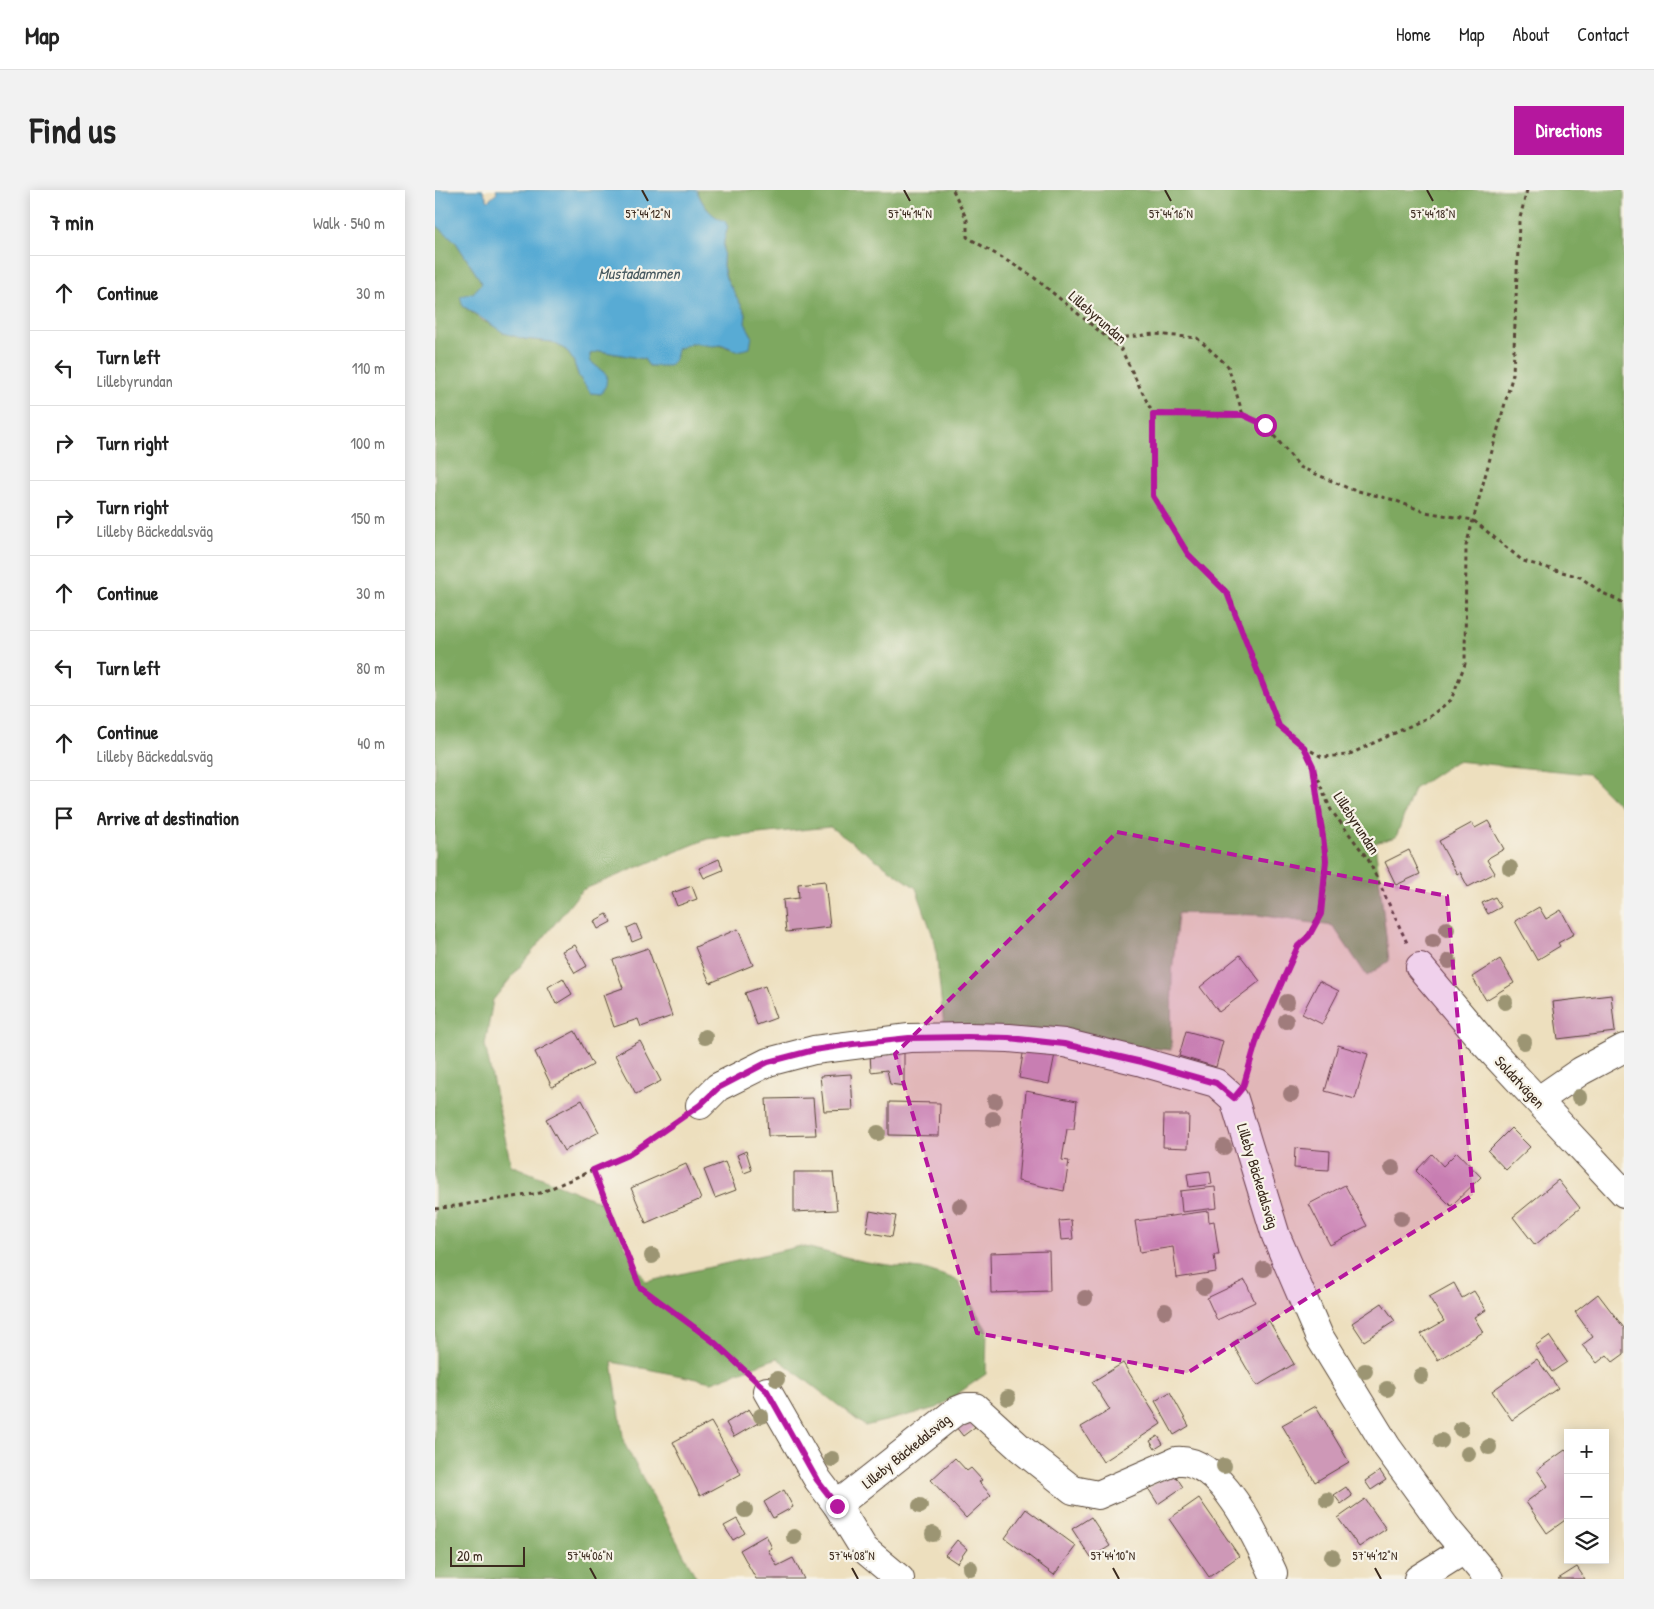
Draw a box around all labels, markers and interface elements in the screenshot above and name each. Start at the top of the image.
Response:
text: Map [25,19,59,51]
text: Home [1396,22,1431,47]
text: Map [1459,22,1484,47]
text: About [1512,22,1549,47]
text: Contact [1577,22,1629,47]
button: Directions [1514,106,1624,155]
text: Find us [30,107,116,154]
text: 57°44'12"N [626,205,670,222]
text: 57°44'14"N [888,205,932,222]
text: 57°44'16"N [1149,205,1193,222]
text: 57°44'18"N [1411,205,1455,222]
text: 7 min [50,208,94,237]
text: Walk · 540 m [313,212,385,234]
water label: Mustadammen [598,262,682,284]
icon: ahead [50,279,78,307]
text: Continue [97,280,158,306]
text: 30 m [356,282,385,304]
street label: Lillebyrundan [1064,286,1132,348]
text: Turn left [97,344,160,370]
icon: left [50,354,78,382]
text: 110 m [352,357,385,379]
text: Lillebyrundan [97,370,173,392]
route start [1254,414,1277,437]
icon: right [50,429,78,457]
text: Turn right [97,430,168,456]
text: 100 m [350,432,385,454]
text: Turn right [97,494,168,520]
icon: right [50,504,78,532]
text: 150 m [351,507,385,529]
text: Lilleby Bäckedalsväg [97,520,213,542]
icon: ahead [50,579,78,607]
text: Continue [97,580,158,606]
text: 30 m [356,582,385,604]
icon: left [50,654,78,682]
text: Turn left [97,655,160,681]
text: 80 m [356,657,385,679]
text: Continue [97,719,158,745]
icon: ahead [50,729,78,757]
text: 40 m [357,732,385,754]
text: Lilleby Bäckedalsväg [97,745,213,767]
street label: Lillebyrundan [1329,788,1385,859]
icon: arrive [50,804,78,832]
text: Arrive at destination [97,805,239,831]
street label: Soldatvägen [1490,1051,1550,1113]
street label: Lilleby Bäckedalsväg [1232,1121,1284,1231]
street label: Lilleby Bäckedalsväg [857,1408,955,1493]
map controls [1564,1429,1609,1564]
button: + [1564,1429,1609,1474]
button: − [1564,1474,1609,1519]
route end [826,1495,849,1518]
button: layers [1564,1519,1609,1564]
scale bar [450,1544,525,1567]
text: 20 m [457,1546,483,1565]
text: 57°44'06"N [568,1547,612,1564]
text: 57°44'08"N [829,1547,875,1564]
text: 57°44'10"N [1091,1547,1135,1564]
text: 57°44'12"N [1353,1547,1397,1564]

